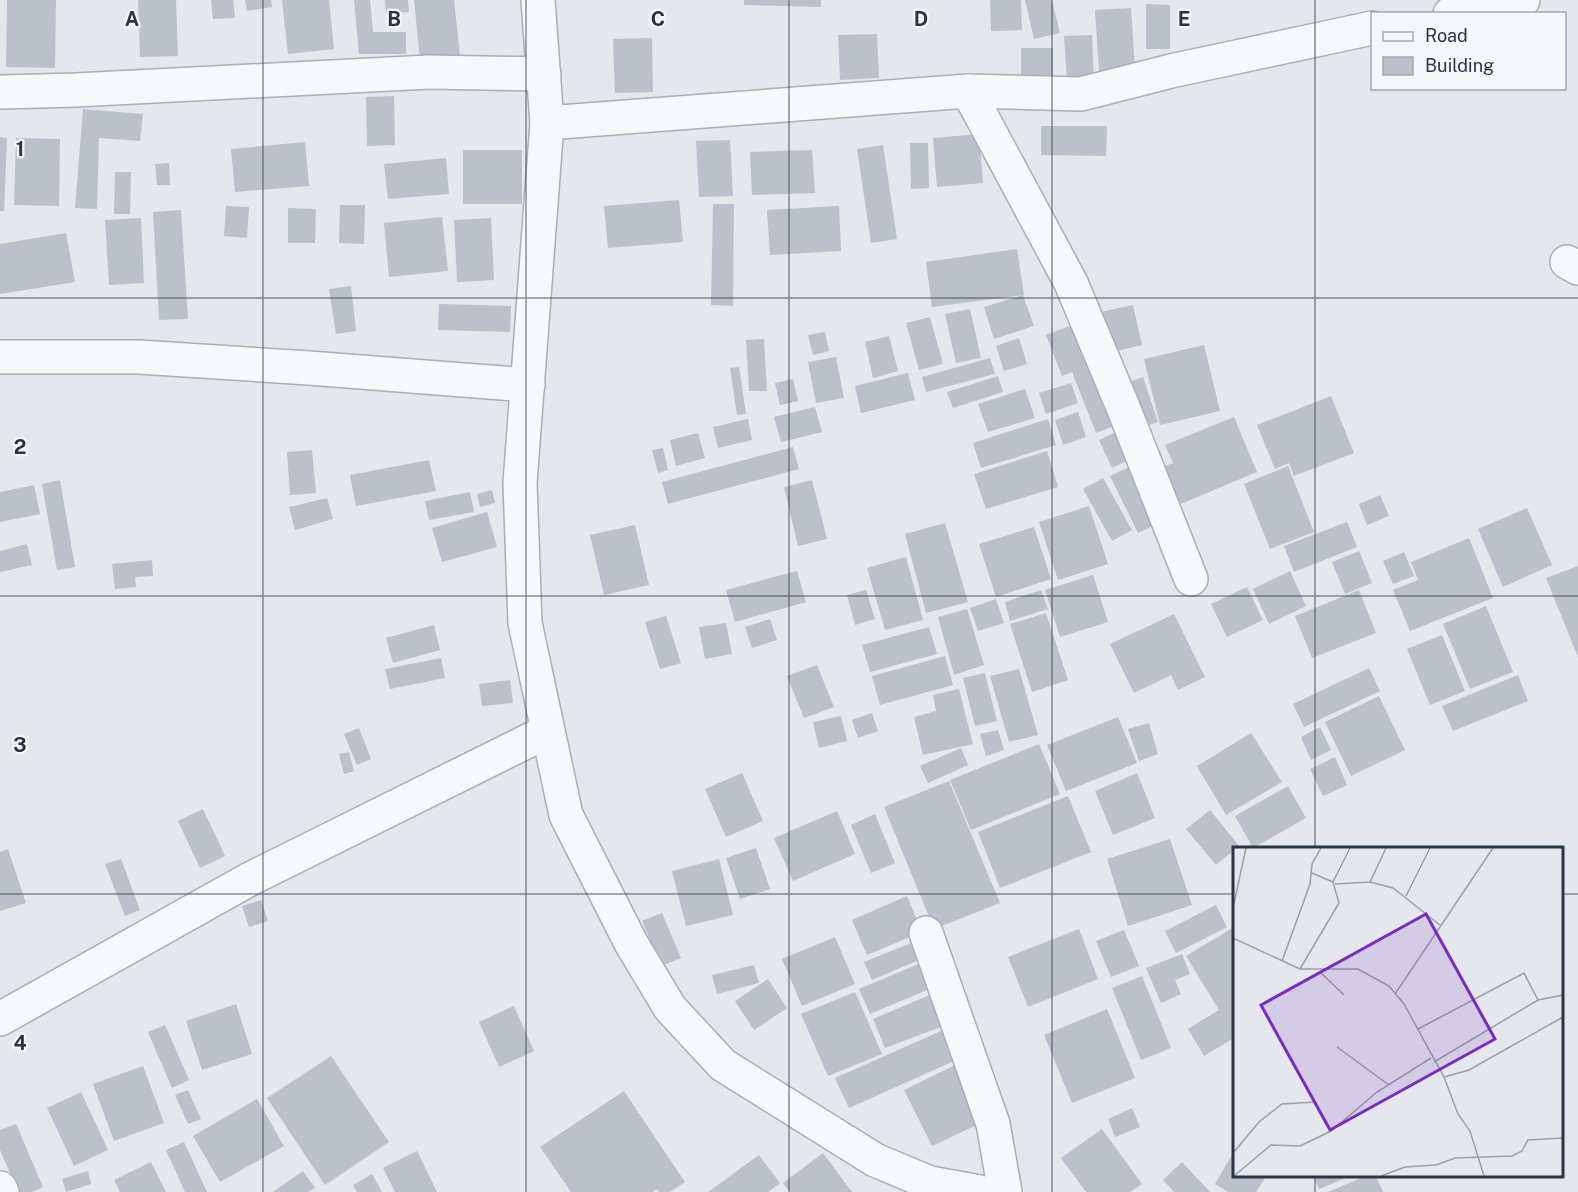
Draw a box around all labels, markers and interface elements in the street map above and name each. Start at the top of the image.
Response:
text: A [125,7,139,31]
text: B [387,7,401,31]
text: C [651,7,665,31]
text: D [914,7,928,31]
text: E [1178,7,1190,31]
legend [1371,12,1566,90]
text: Road [1425,25,1468,46]
text: Building [1425,55,1494,76]
text: 1 [16,137,24,161]
text: 2 [14,435,26,459]
text: 3 [13,733,27,757]
inset map [1233,847,1563,1177]
text: 4 [13,1031,27,1055]

